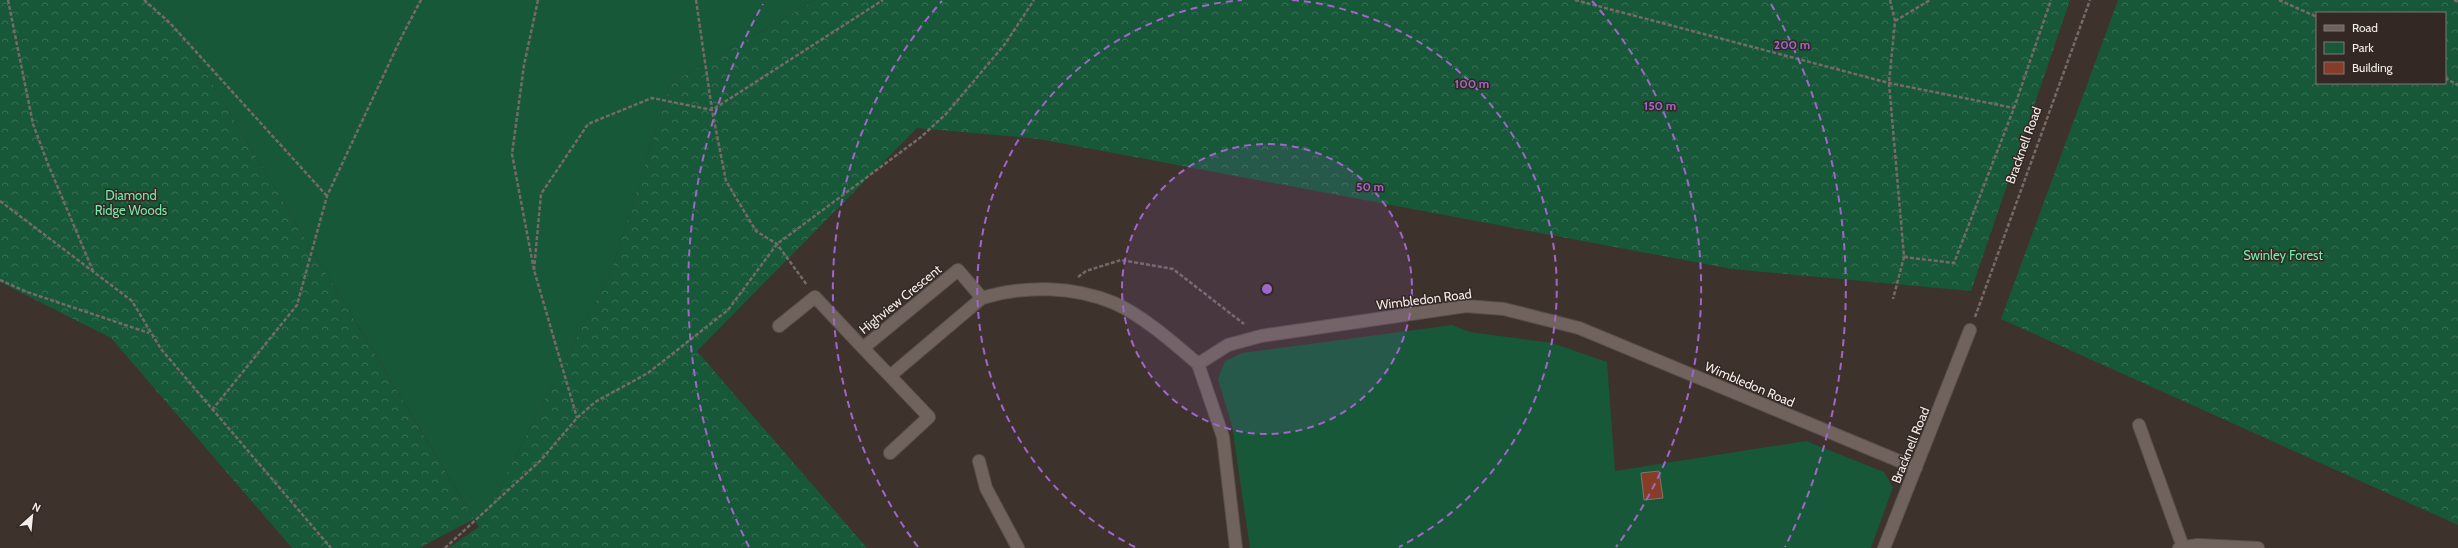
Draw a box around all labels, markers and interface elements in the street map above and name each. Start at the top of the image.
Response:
legend [2316,12,2446,84]
text: Road [2352,20,2378,35]
text: 200 m [1774,37,1810,52]
text: Park [2352,40,2374,55]
text: Building [2352,60,2394,75]
text: 100 m [1455,76,1489,91]
text: 150 m [1644,98,1676,113]
street label: Bracknell Road [2002,104,2044,186]
text: 50 m [1356,179,1384,194]
park label: Diamond Ridge Woods [95,187,168,218]
park label: Swinley Forest [2243,247,2323,263]
street label: Highview Crescent [856,261,945,337]
centre of rings [1260,282,1274,296]
street label: Wimbledon Road [1375,285,1473,313]
street label: Wimbledon Road [1703,358,1797,410]
street label: Bracknell Road [1887,405,1933,485]
north arrow [12,496,52,536]
text: N [30,499,43,515]

